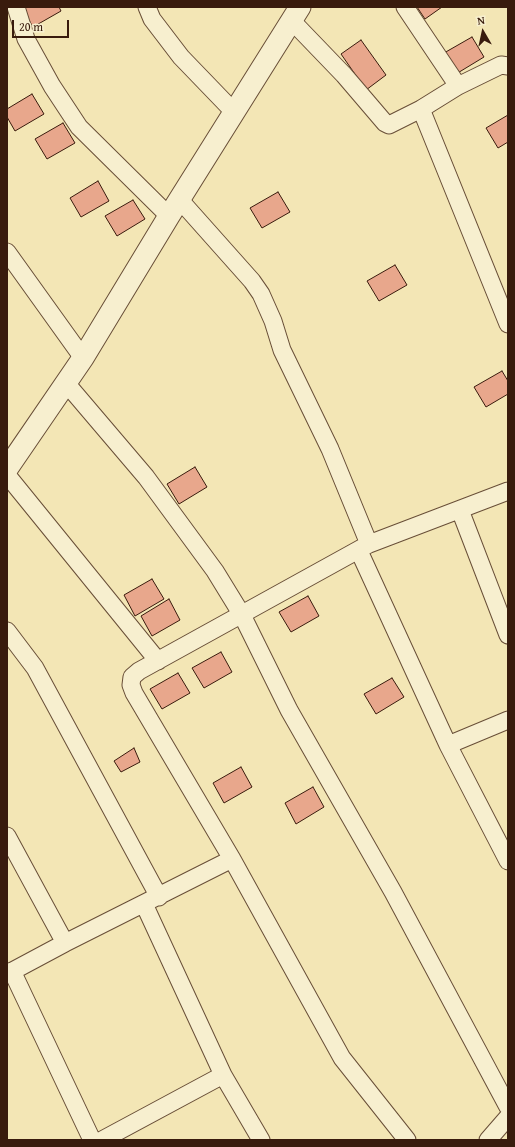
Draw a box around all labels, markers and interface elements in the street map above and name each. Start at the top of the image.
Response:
scale bar [14,12,71,38]
north arrow [463,12,503,52]
text: N [476,12,486,29]
text: 20 m [19,18,43,35]

